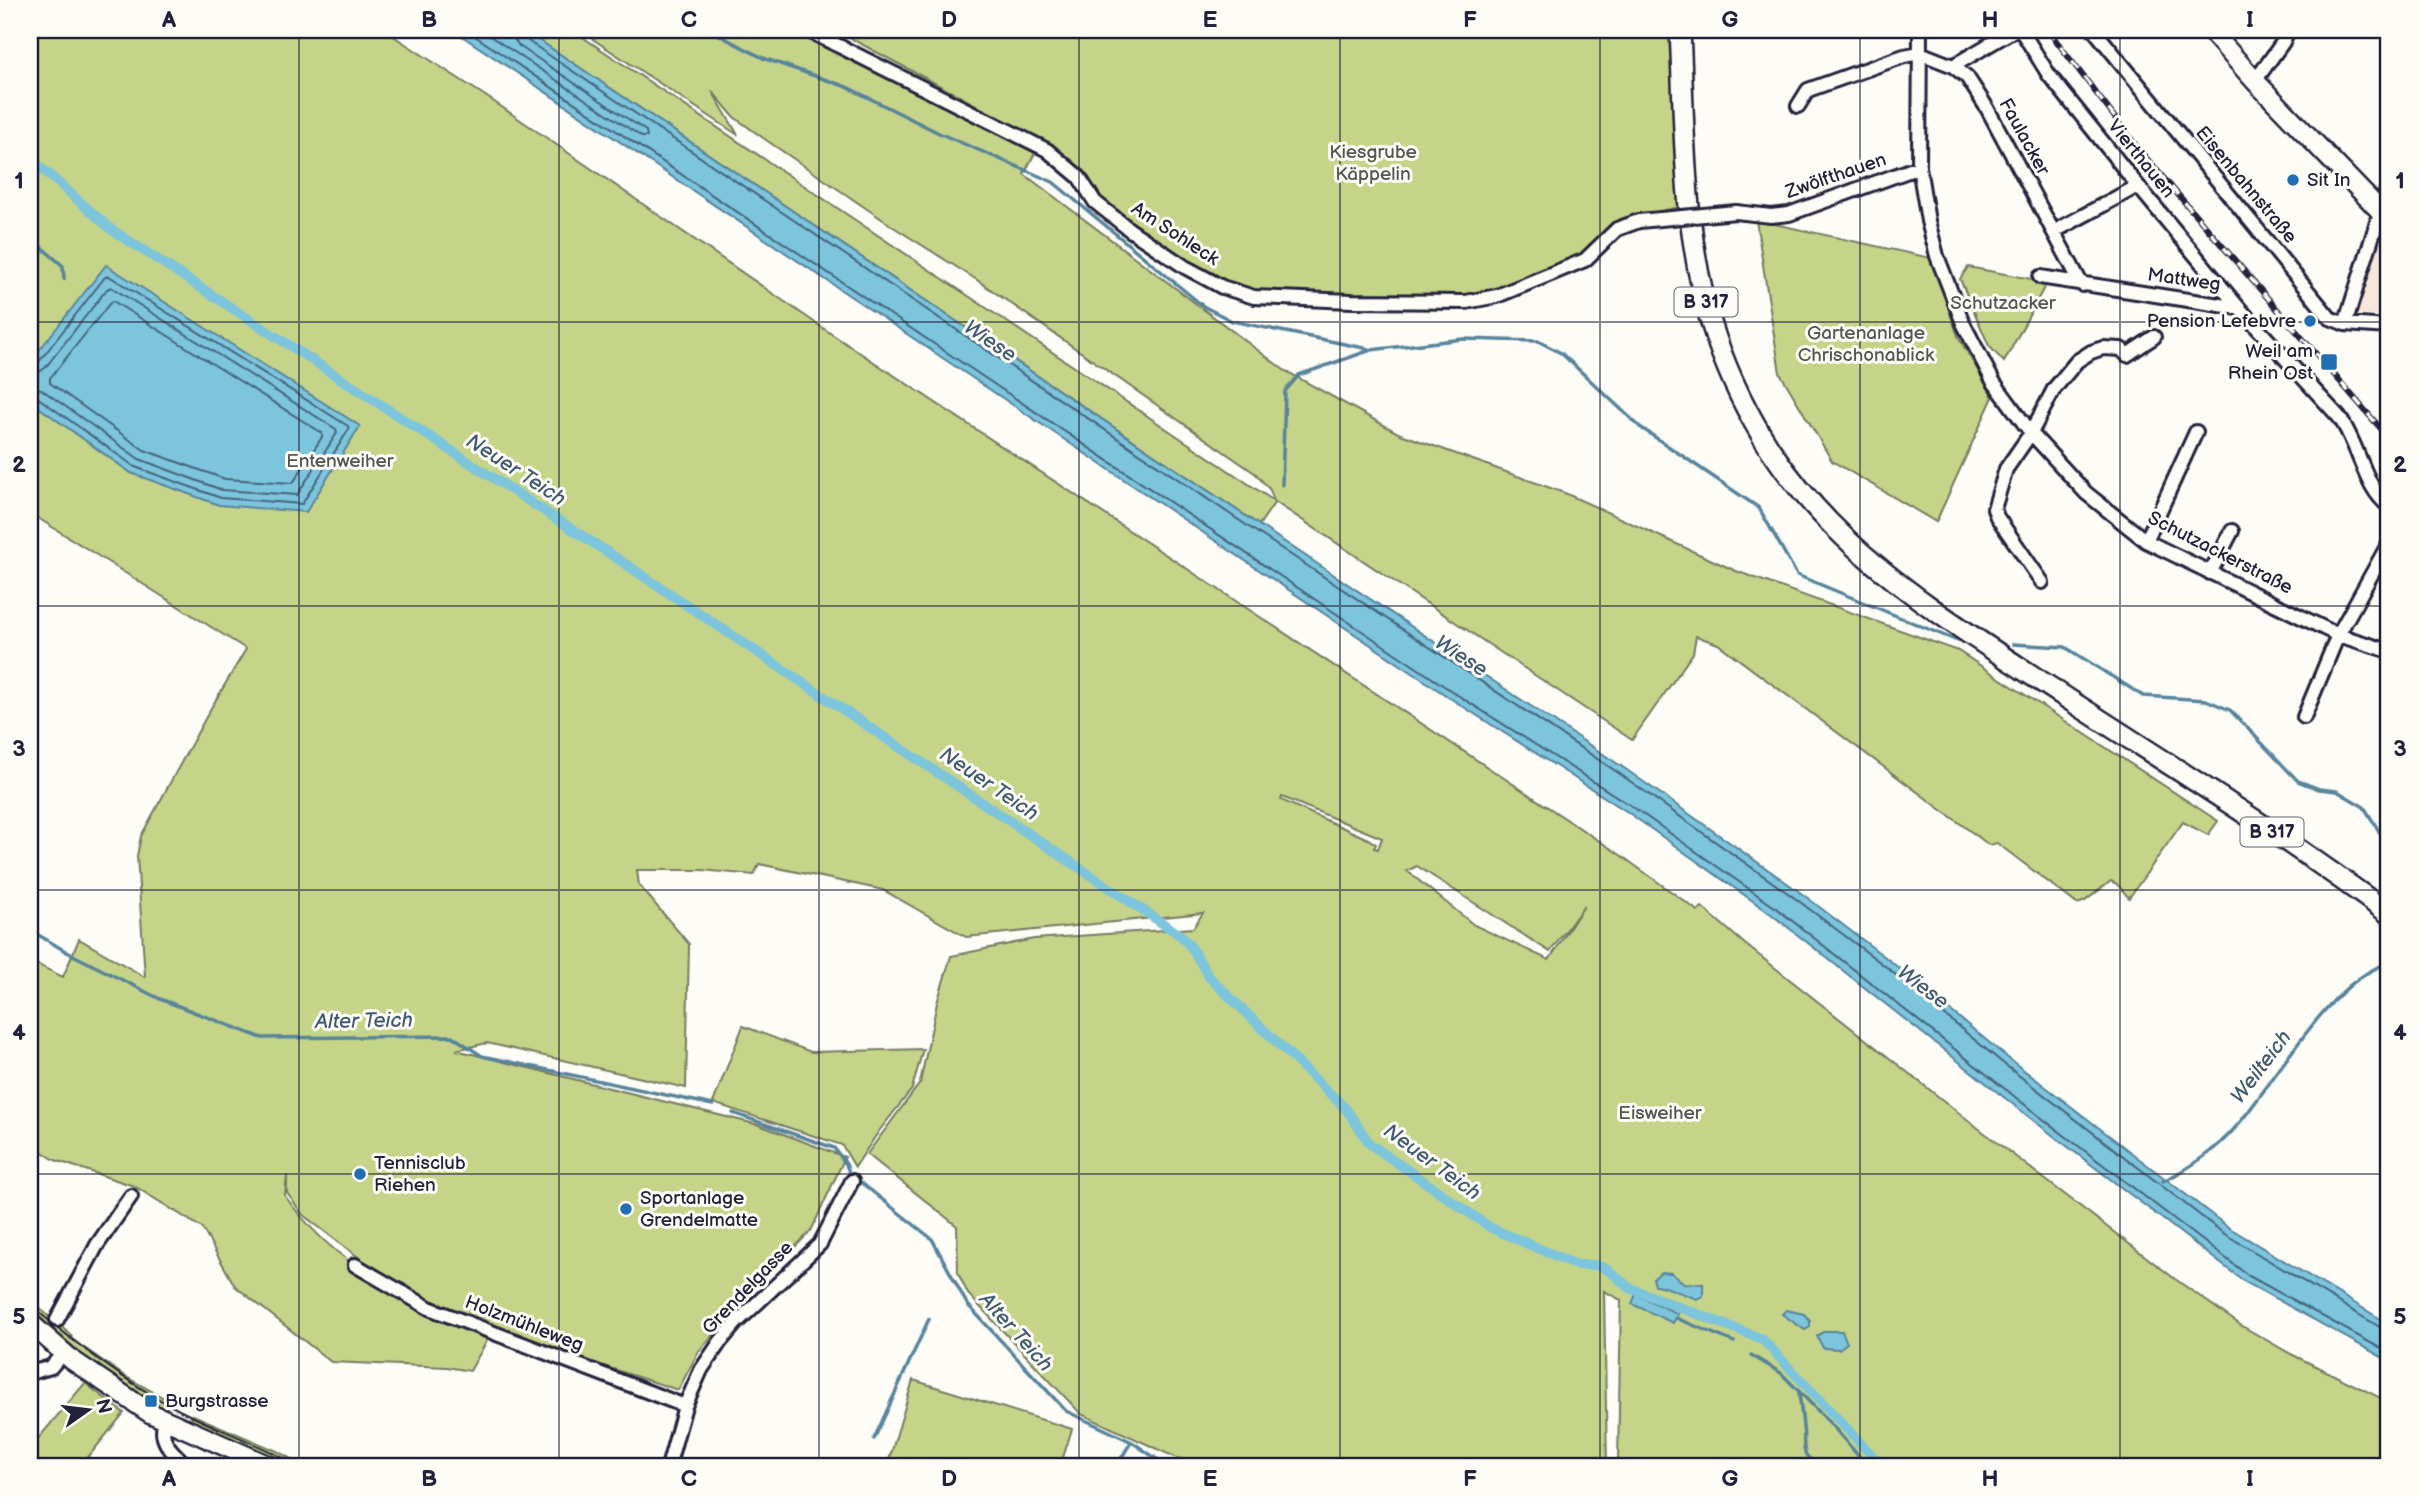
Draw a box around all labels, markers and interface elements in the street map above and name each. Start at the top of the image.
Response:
text: A [161,6,177,34]
text: B [421,6,437,34]
text: C [681,6,697,34]
text: D [941,6,957,34]
text: E [1203,6,1218,34]
text: F [1463,6,1477,34]
text: G [1722,6,1739,34]
text: H [1981,6,1999,34]
text: I [2246,6,2254,34]
street label: Faulacker [1994,95,2055,180]
street label: Vierthauen [2102,115,2180,203]
street label: Eisenbahnstraße [2190,122,2302,248]
park label: Kiesgrube Käppelin [1329,141,1417,186]
street label: Zwölfthauen [1782,148,1889,204]
text: 1 [14,167,24,195]
text: 1 [2395,167,2405,195]
place label: Sit In [2307,169,2351,192]
marker: Sit In [2285,172,2301,188]
street label: Am Sohleck [1127,197,1224,271]
street label: Mattweg [2146,263,2222,297]
road number: B 317 [1674,288,1738,316]
park label: Schutzacker [1950,292,2057,315]
place label: Pension Lefebvre [2147,310,2296,333]
marker: Pension Lefebvre [2302,313,2318,329]
water label: Wiese [959,315,1021,367]
park label: Gartenanlage Chrischonablick [1798,322,1935,367]
place label: Weil am Rhein Ost [2228,340,2313,385]
marker: Weil am Rhein Ost [2319,352,2339,372]
water label: Neuer Teich [462,429,571,512]
park label: Entenweiher [286,450,395,473]
text: 2 [12,451,26,479]
text: 2 [2393,451,2407,479]
street label: Schutzackerstraße [2144,507,2296,599]
water label: Wiese [1430,630,1492,682]
text: 3 [12,735,26,763]
text: 3 [2393,735,2407,763]
water label: Neuer Teich [935,742,1044,826]
road number: B 317 [2240,818,2304,846]
water label: Wiese [1892,960,1954,1014]
water label: Alter Teich [314,1008,414,1034]
text: 4 [12,1019,26,1047]
text: 4 [2393,1019,2407,1047]
water label: Weilteich [2225,1025,2297,1109]
park label: Eisweiher [1618,1102,1703,1125]
water label: Neuer Teich [1379,1118,1486,1206]
place label: Tennisclub Riehen [374,1152,466,1197]
marker: Tennisclub Riehen [352,1166,368,1182]
place label: Sportanlage Grendelmatte [640,1187,758,1232]
marker: Sportanlage Grendelmatte [618,1201,634,1217]
street label: Grendelgasse [698,1237,798,1339]
water label: Alter Teich [973,1287,1058,1377]
street label: Holzmühleweg [462,1291,586,1357]
text: 5 [12,1303,26,1331]
text: 5 [2393,1303,2407,1331]
north arrow [52,1374,122,1444]
place label: Burgstrasse [165,1390,269,1413]
marker: Burgstrasse [143,1393,159,1409]
text: N [90,1397,116,1416]
text: A [161,1465,177,1493]
text: B [421,1465,437,1493]
text: C [681,1465,697,1493]
text: D [941,1465,957,1493]
text: E [1203,1465,1218,1493]
text: F [1463,1465,1477,1493]
text: G [1722,1465,1739,1493]
text: H [1981,1465,1999,1493]
text: I [2246,1465,2254,1493]

